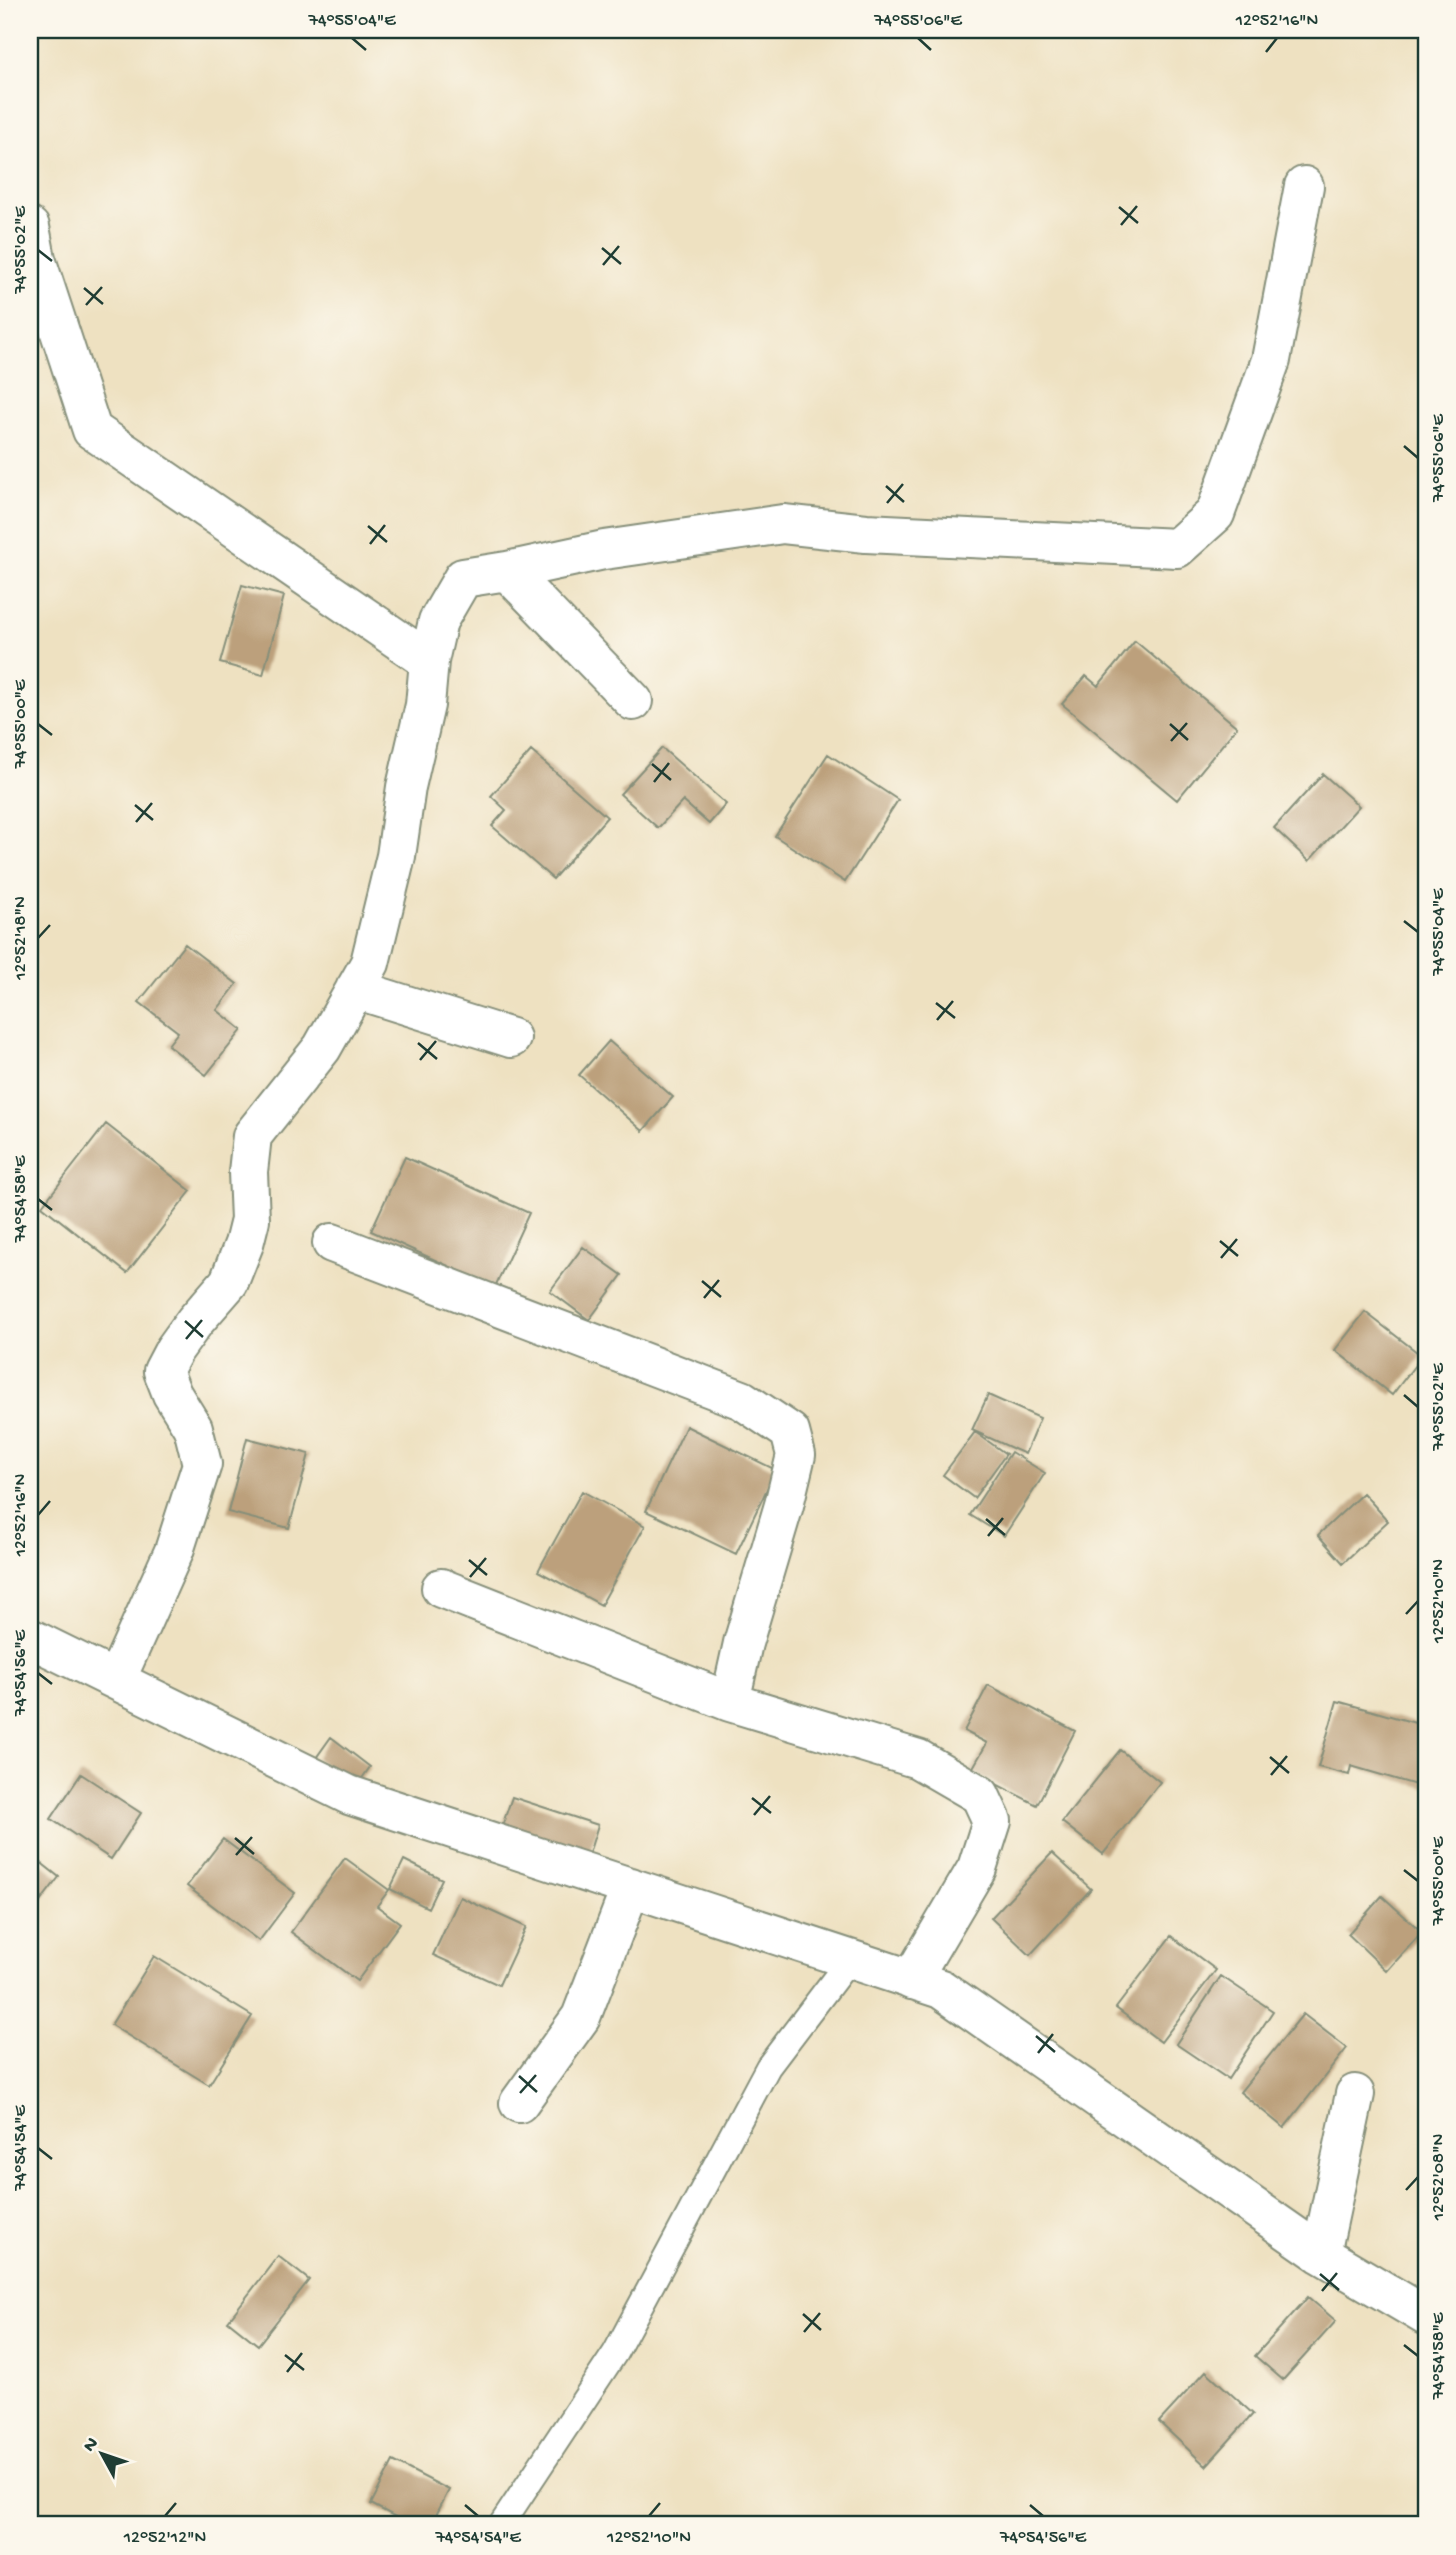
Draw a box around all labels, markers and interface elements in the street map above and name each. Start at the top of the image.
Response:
text: 74°55'04"E [308,11,396,32]
text: 74°55'06"E [873,11,963,32]
text: 12°52'16"N [1235,11,1318,32]
text: 74°55'02"E [11,206,32,295]
text: 74°55'06"E [1429,413,1450,503]
text: 74°55'00"E [11,679,32,769]
text: 74°55'04"E [1429,888,1450,976]
text: 12°52'18"N [11,896,32,981]
text: 74°54'58"E [11,1155,32,1243]
text: 74°55'02"E [1429,1363,1450,1452]
text: 12°52'16"N [11,1474,32,1557]
text: 12°52'10"N [1429,1559,1450,1644]
text: 74°54'56"E [11,1629,32,1717]
text: 74°55'00"E [1429,1836,1450,1926]
text: 74°54'54"E [11,2105,32,2192]
text: 12°52'08"N [1429,2134,1450,2221]
text: 74°54'58"E [1429,2312,1450,2400]
north arrow [66,2418,136,2488]
text: N [79,2433,104,2457]
text: 12°52'12"N [123,2528,206,2549]
text: 74°54'54"E [434,2528,521,2549]
text: 12°52'10"N [606,2528,691,2549]
text: 74°54'56"E [999,2528,1087,2549]

